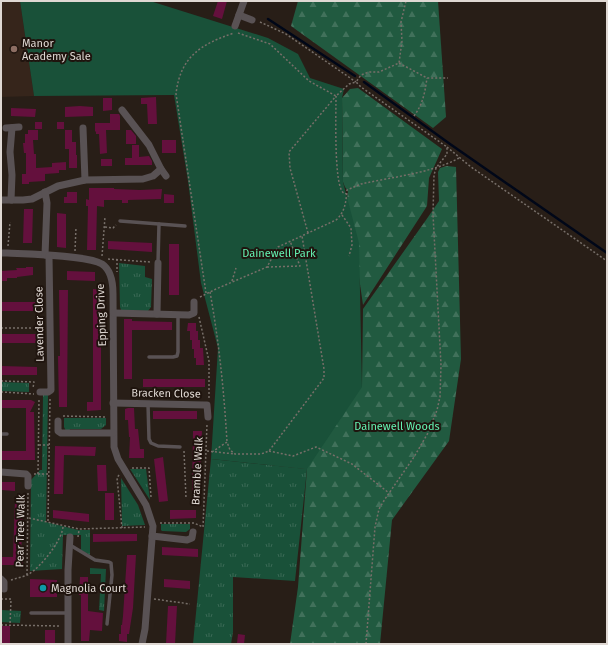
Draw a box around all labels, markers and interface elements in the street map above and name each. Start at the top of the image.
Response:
place label: Manor Academy Sale [22,37,91,63]
marker: Manor Academy Sale [9,44,19,54]
park label: Dainewell Park [242,247,316,260]
street label: Epping Drive [94,283,109,347]
street label: Lavender Close [32,286,47,362]
street label: Bracken Close [131,386,201,401]
park label: Dainewell Woods [354,420,440,433]
street label: Bramble Walk [189,436,206,505]
street label: Pear Tree Walk [13,494,28,567]
place label: Magnolia Court [51,582,126,595]
marker: Magnolia Court [38,583,48,593]

